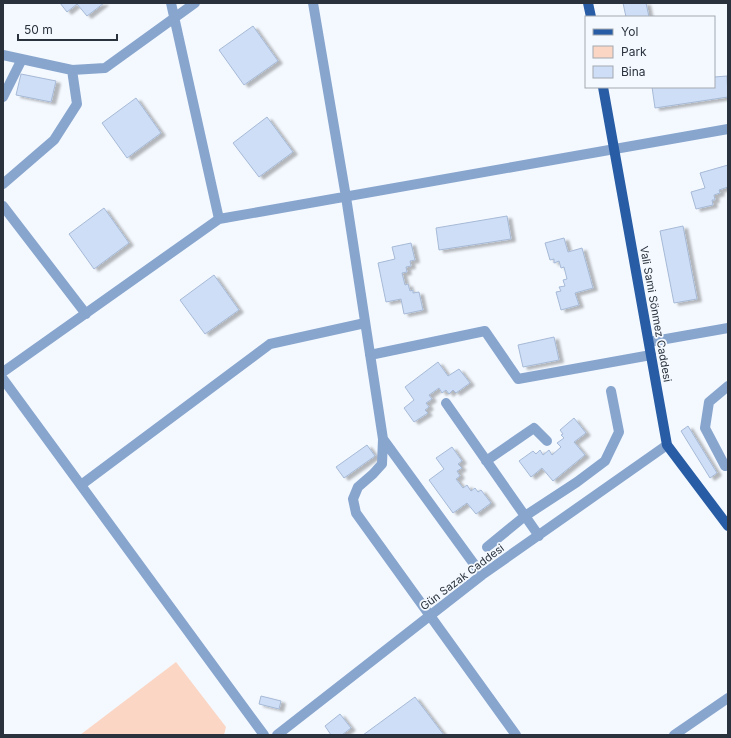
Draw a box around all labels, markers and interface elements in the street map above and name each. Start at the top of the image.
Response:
scale bar [18,16,117,42]
legend [585,16,715,88]
text: 50 m [24,22,53,37]
text: Yol [621,24,638,39]
text: Park [621,44,647,59]
text: Bina [621,64,646,79]
street label: Vali Sami Sönmez Caddesi [637,245,675,383]
street label: Gün Sazak Caddesi [417,541,507,613]

